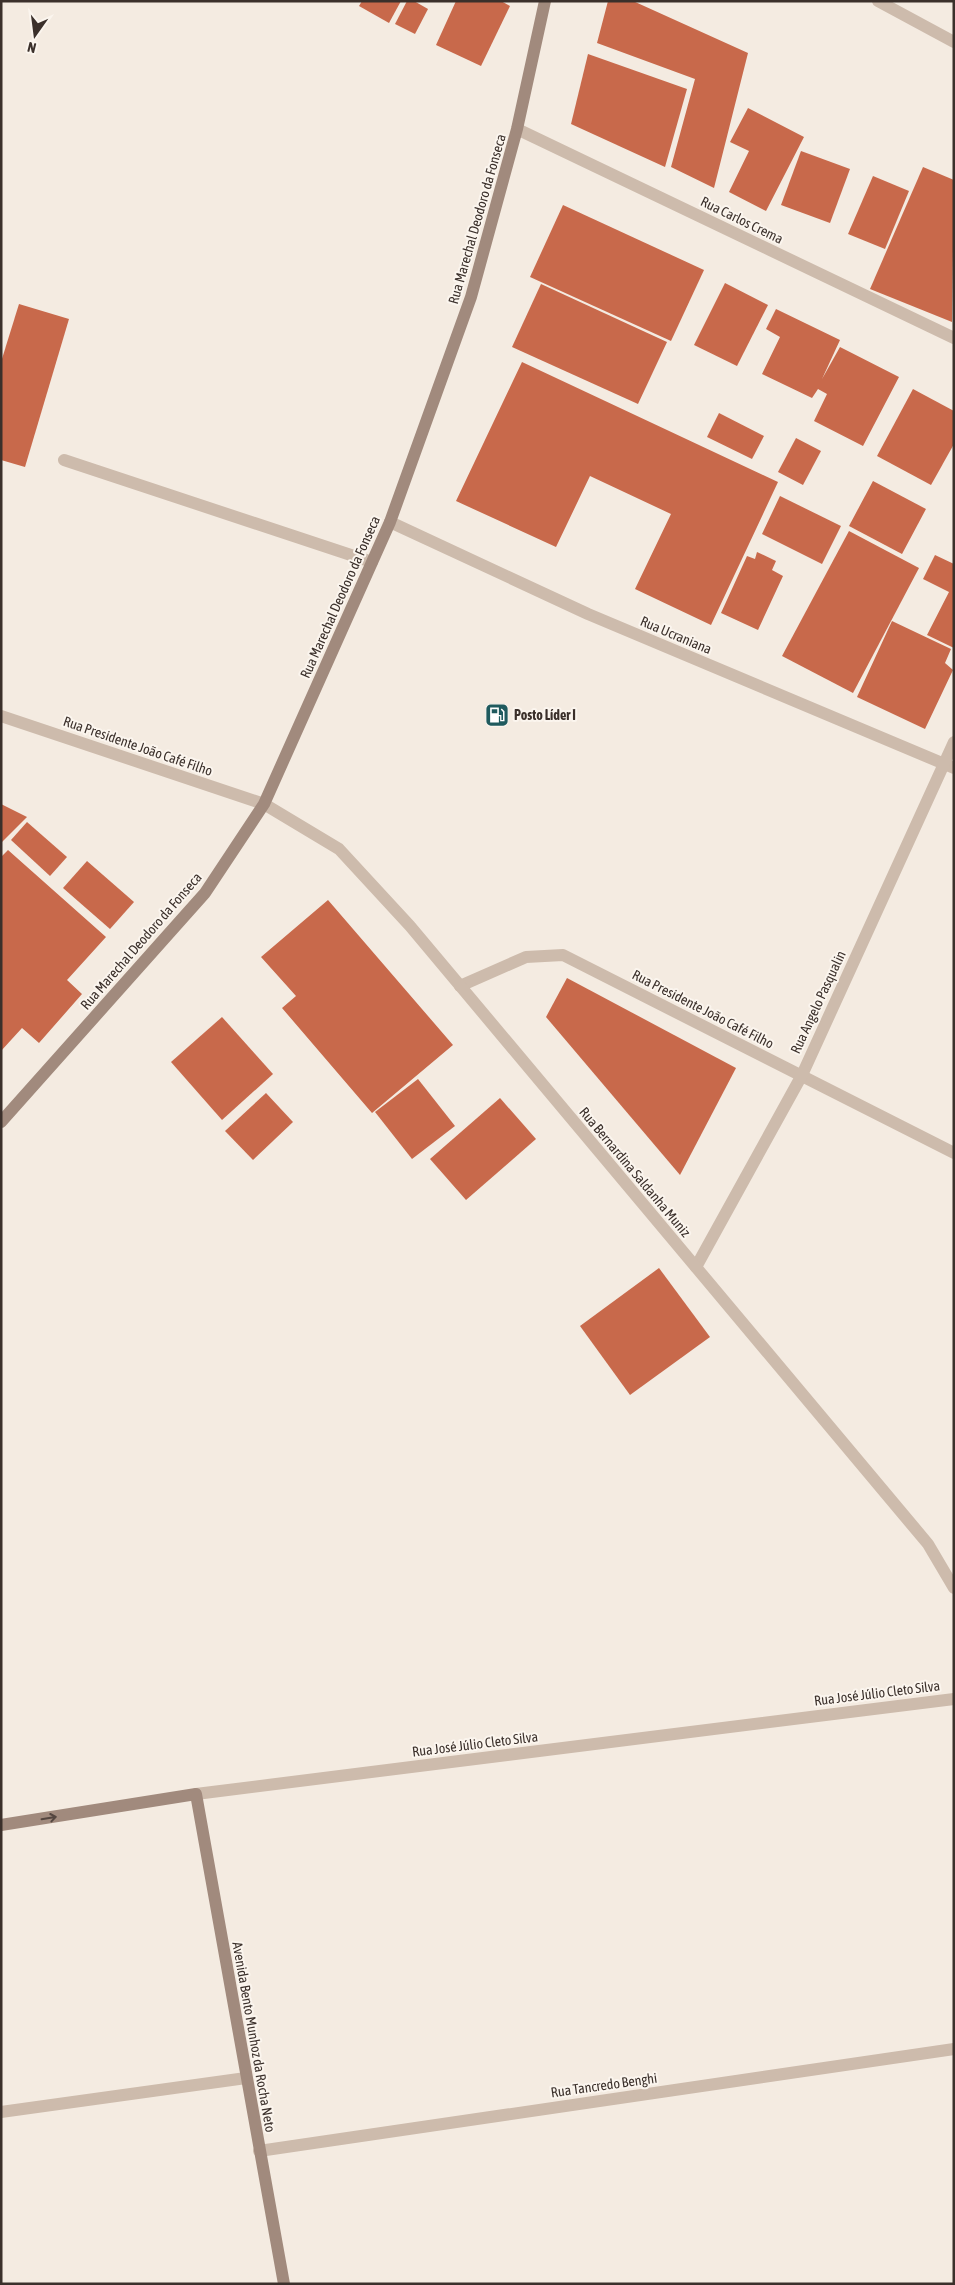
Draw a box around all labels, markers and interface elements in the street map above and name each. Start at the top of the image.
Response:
north arrow [10,10,60,60]
text: N [26,39,38,56]
street label: Rua Marechal Deodoro da Fonseca [445,132,509,306]
street label: Rua Carlos Crema [698,193,786,247]
street label: Rua Marechal Deodoro da Fonseca [297,513,383,681]
street label: Rua Ucraniana [638,613,714,657]
fuel station icon: Posto Líder I [484,702,510,728]
place label: Posto Líder I [514,707,576,723]
street label: Rua Presidente João Café Filho [61,713,215,779]
street label: Rua Marechal Deodoro da Fonseca [77,869,205,1013]
street label: Rua Angelo Pasqualin [787,948,849,1056]
street label: Rua Presidente João Café Filho [630,966,776,1052]
street label: Rua Bernardina Saldanha Muniz [576,1104,694,1240]
street label: Rua José Júlio Cleto Silva [813,1677,941,1709]
street label: Rua José Júlio Cleto Silva [411,1728,539,1760]
one-way arrow [41,1812,57,1822]
street label: Avenida Bento Munhoz da Rocha Neto [229,1940,279,2134]
street label: Rua Tancredo Benghi [550,2070,658,2100]

